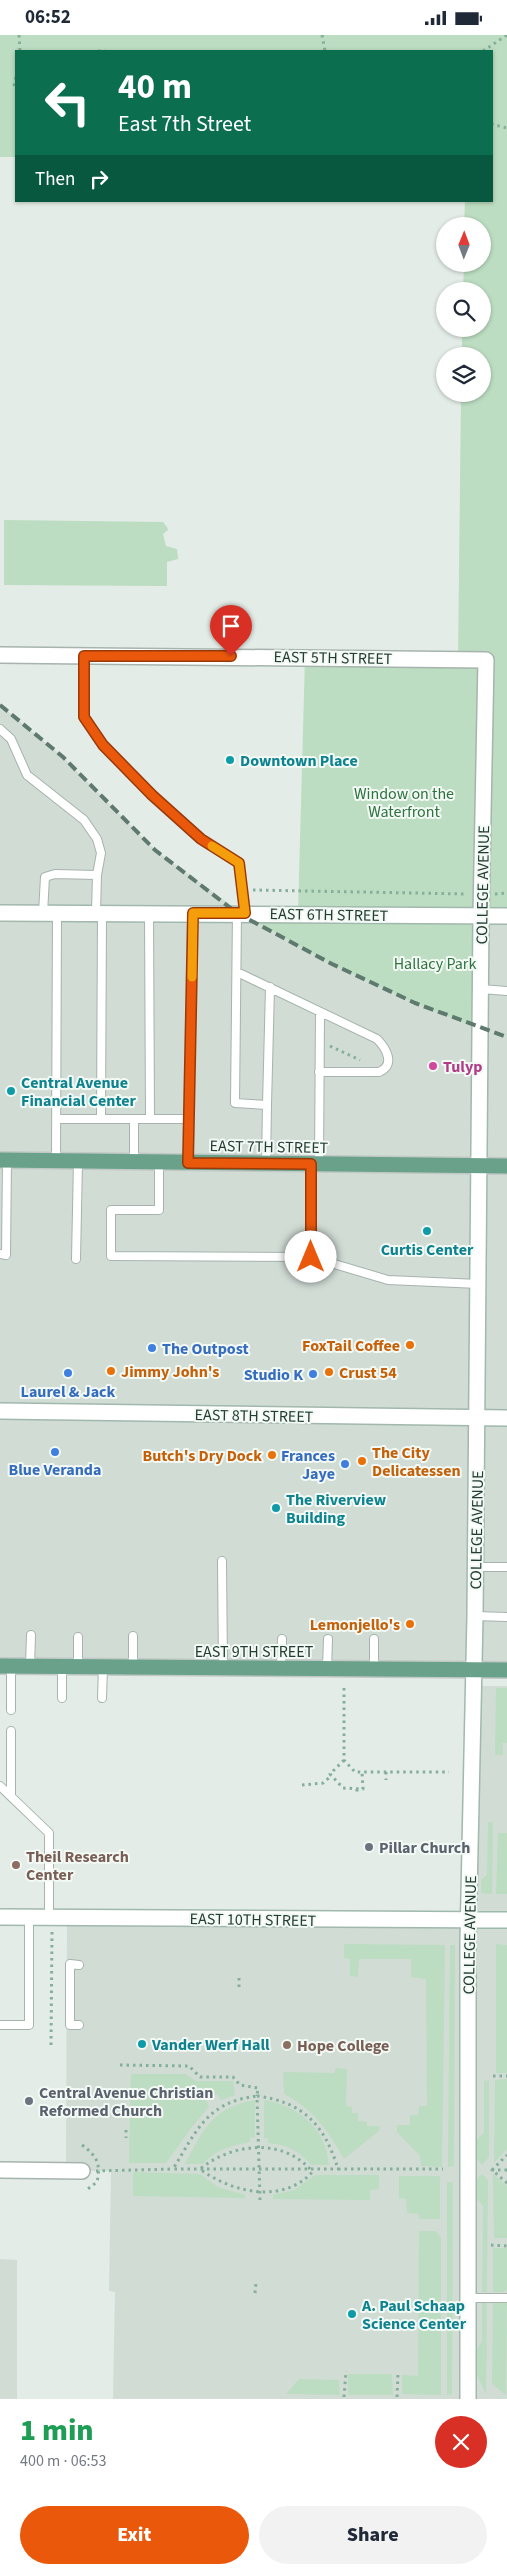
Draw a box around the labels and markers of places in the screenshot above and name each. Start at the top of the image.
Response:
pin [210,605,252,656]
place label: Downtown Place [240,750,358,772]
marker: Downtown Place [224,754,236,766]
place label: Tulyp [443,1056,482,1078]
marker: Tulyp [427,1060,439,1072]
place label: Central Avenue Financial Center [21,1072,137,1112]
marker: Central Avenue Financial Center [5,1085,17,1097]
marker: Curtis Center [421,1225,433,1237]
place label: Curtis Center [381,1239,474,1261]
place label: FoxTail Coffee [302,1335,400,1357]
place label: The Outpost [162,1338,249,1360]
marker: FoxTail Coffee [404,1339,416,1351]
marker: The Outpost [146,1342,158,1354]
place label: Jimmy John's [121,1361,219,1383]
place label: Crust 54 [339,1362,397,1384]
place label: Studio K [244,1364,303,1386]
marker: Jimmy John's [105,1365,117,1377]
marker: Crust 54 [323,1366,335,1378]
marker: Laurel & Jack [62,1367,74,1379]
marker: Studio K [307,1368,319,1380]
place label: Laurel & Jack [21,1381,116,1403]
place label: The City Delicatessen [372,1442,461,1482]
place label: Butch's Dry Dock [143,1445,262,1467]
place label: Frances Jaye [281,1445,335,1485]
marker: Blue Veranda [49,1446,61,1458]
marker: Butch's Dry Dock [266,1449,278,1461]
marker: The City Delicatessen [356,1455,368,1467]
marker: Frances Jaye [339,1458,351,1470]
place label: Blue Veranda [9,1459,101,1481]
place label: The Riverview Building [286,1489,387,1529]
marker: The Riverview Building [270,1502,282,1514]
place label: Lemonjello's [310,1614,400,1636]
marker: Lemonjello's [404,1618,416,1630]
place label: Pillar Church [379,1837,470,1859]
marker: Pillar Church [363,1841,375,1853]
place label: Theil Research Center [26,1846,129,1886]
marker: Theil Research Center [10,1859,22,1871]
place label: Vander Werf Hall [151,2034,270,2056]
place label: Hope College [297,2035,389,2057]
marker: Vander Werf Hall [136,2038,148,2050]
marker: Hope College [281,2039,293,2051]
place label: Central Avenue Christian Reformed Church [39,2082,213,2122]
marker: Central Avenue Christian Reformed Church [23,2095,35,2107]
place label: A. Paul Schaap Science Center [361,2295,467,2335]
marker: A. Paul Schaap Science Center [346,2308,358,2320]

